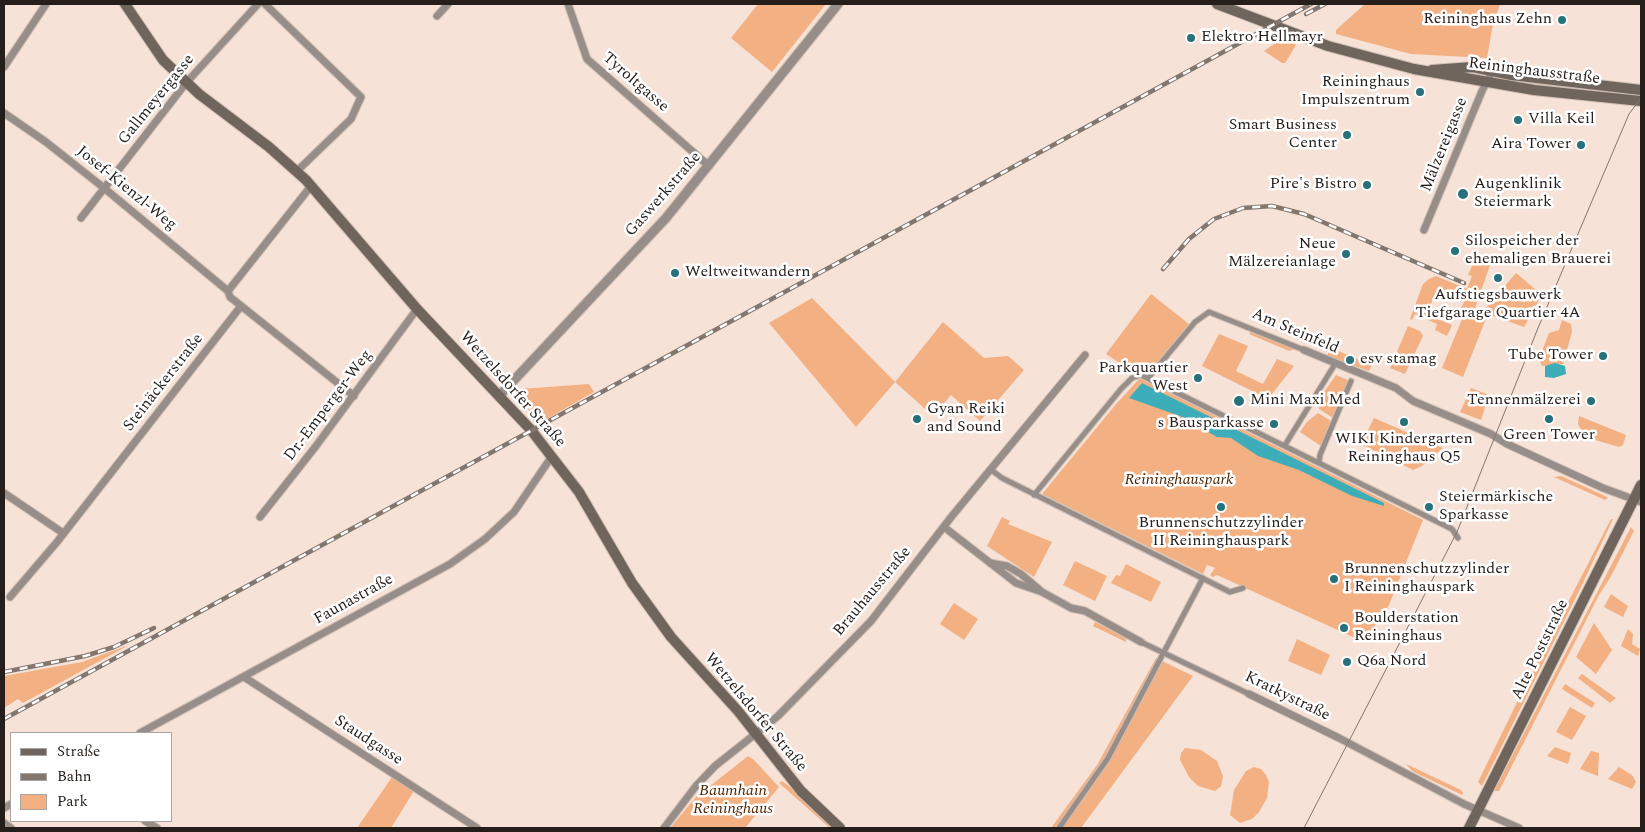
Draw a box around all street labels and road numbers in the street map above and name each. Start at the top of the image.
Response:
street label: Tyroltgasse [598,49,672,117]
street label: Gallmeyergasse [115,51,199,149]
street label: Reininghausstraße [1467,54,1601,90]
street label: Mälzereigasse [1417,95,1473,195]
street label: Josef-Kienzl-Weg [72,143,180,235]
street label: Gaswerkstraße [622,149,706,241]
street label: Am Steinfeld [1248,305,1342,359]
street label: Wetzelsdorfer Straße [455,328,569,452]
street label: Steinäckerstraße [120,330,208,436]
street label: Dr.-Emperger-Weg [281,347,377,465]
street label: Brauhausstraße [830,543,916,641]
street label: Faunastraße [311,570,397,630]
street label: Alte Poststraße [1508,597,1574,703]
street label: Wetzelsdorfer Straße [700,650,810,776]
street label: Kratkystraße [1241,668,1333,726]
street label: Staudgasse [330,712,406,770]

